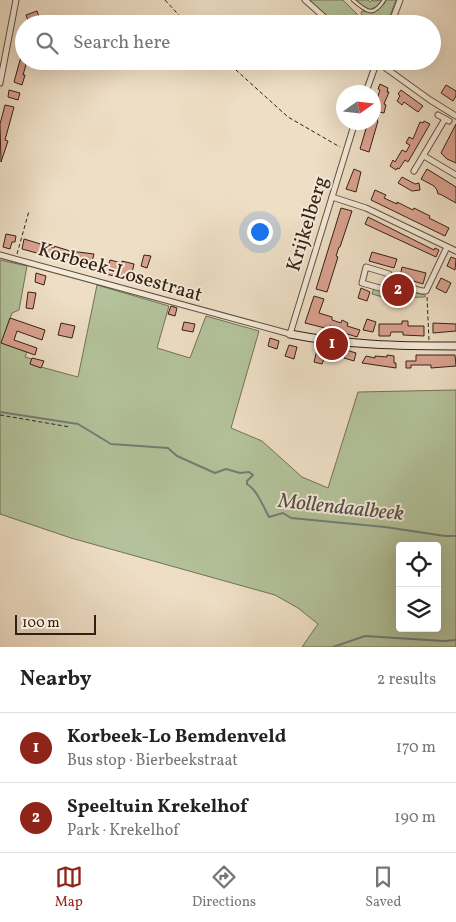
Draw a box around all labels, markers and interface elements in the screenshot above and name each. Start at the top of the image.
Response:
search box [15,15,441,70]
icon: search [33,29,61,57]
text: Search here [73,30,170,56]
north arrow [336,85,381,130]
street label: Krijkelberg [280,173,336,275]
your location [247,219,273,245]
street label: Korbeek-Losestraat [34,236,206,310]
pin: 2 [382,271,414,309]
pin: 1 [316,325,348,363]
water label: Mollendaalbeek [276,487,406,529]
map controls [396,542,441,632]
button: locate [396,542,441,587]
button: layers [396,587,441,632]
scale bar [15,612,96,635]
text: 100 m [22,614,60,633]
text: Nearby [20,665,91,694]
text: 2 results [377,669,436,691]
text: Korbeek-Lo Bemdenveld [67,724,286,750]
text: 1 [33,737,39,759]
text: 170 m [396,737,436,759]
text: Bus stop · Bierbeekstraat [67,750,238,772]
text: Speeltuin Krekelhof [67,794,248,820]
text: 2 [32,807,40,829]
text: 190 m [394,807,436,829]
text: Park · Krekelhof [67,820,179,842]
tab: Map [55,863,83,912]
tab: Directions [192,863,256,912]
tab: Saved [365,863,401,912]

